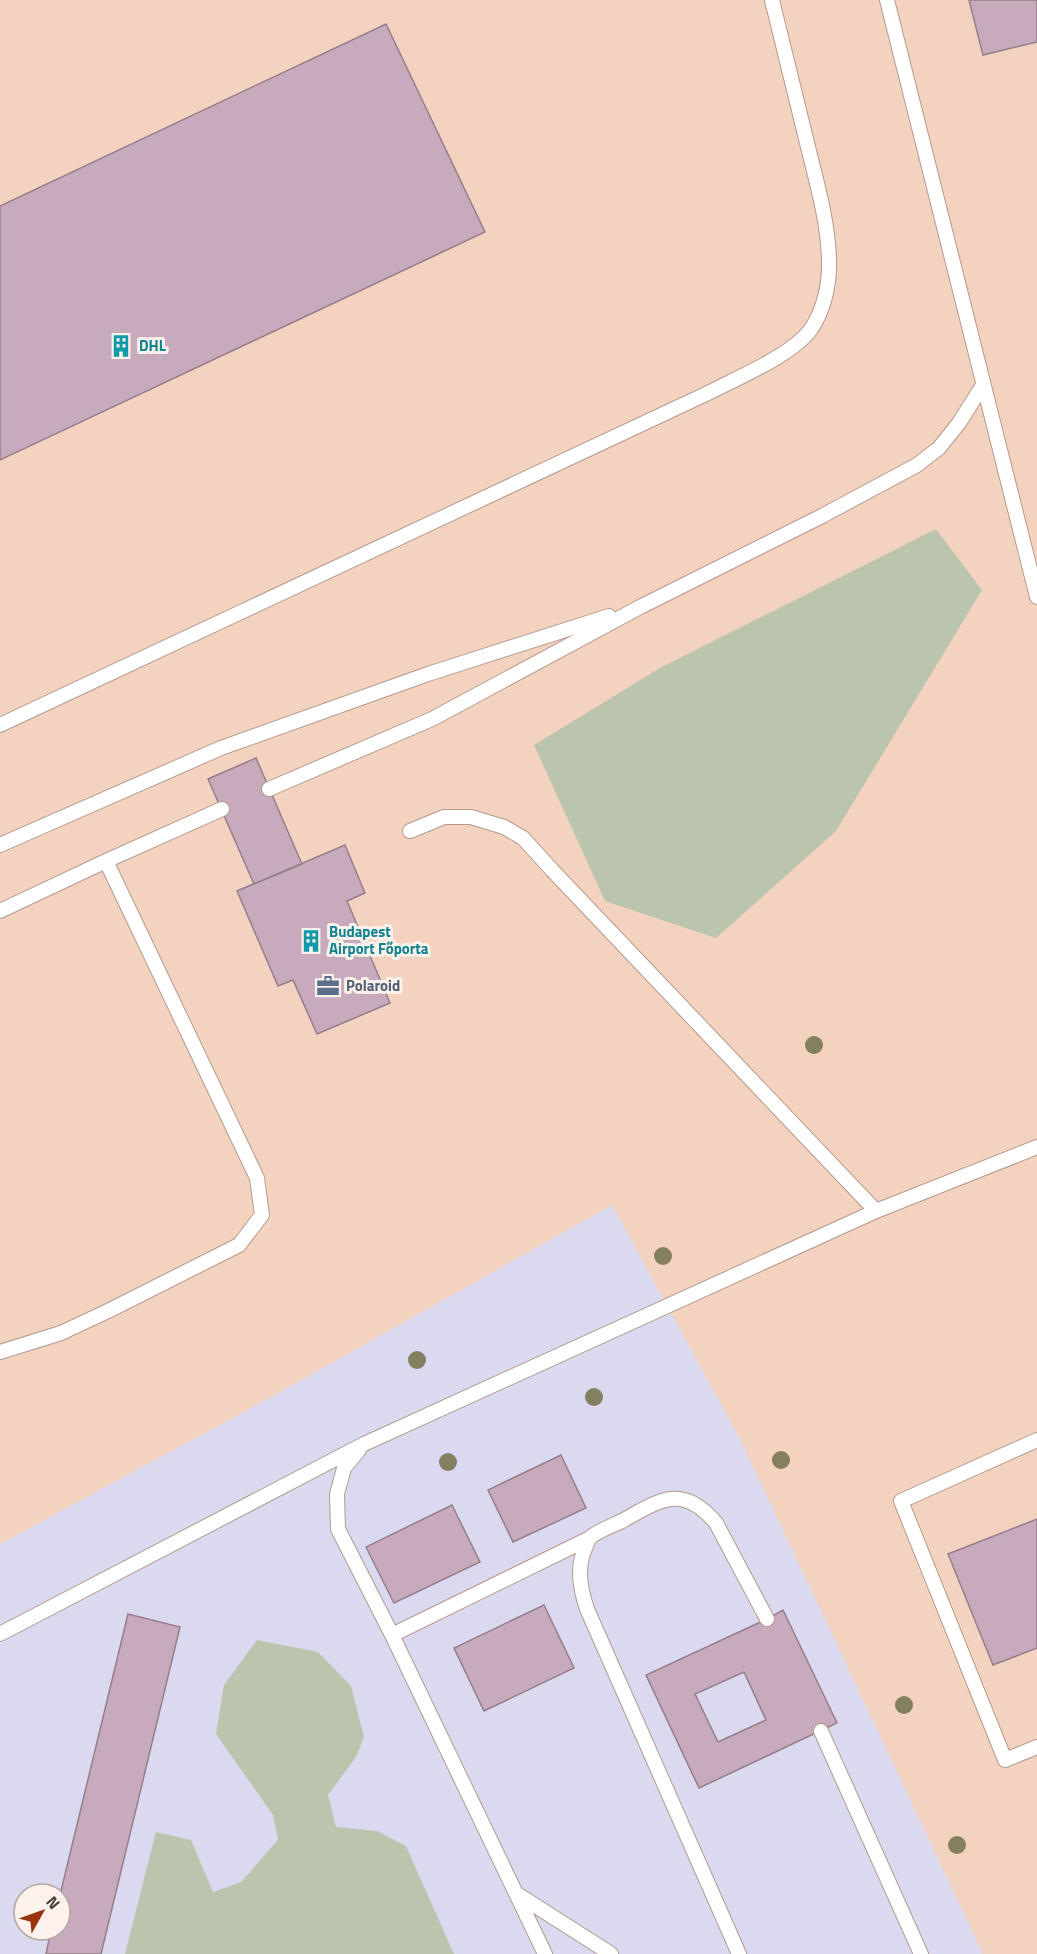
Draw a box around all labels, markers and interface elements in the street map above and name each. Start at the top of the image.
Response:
building icon: DHL [108,333,134,359]
place label: DHL [139,334,166,357]
place label: Budapest Airport Főporta [329,920,429,960]
building icon: Budapest Airport Főporta [298,928,324,954]
office icon: Polaroid [315,973,341,999]
place label: Polaroid [346,974,400,997]
north arrow [12,1882,72,1942]
text: N [41,1890,66,1914]

